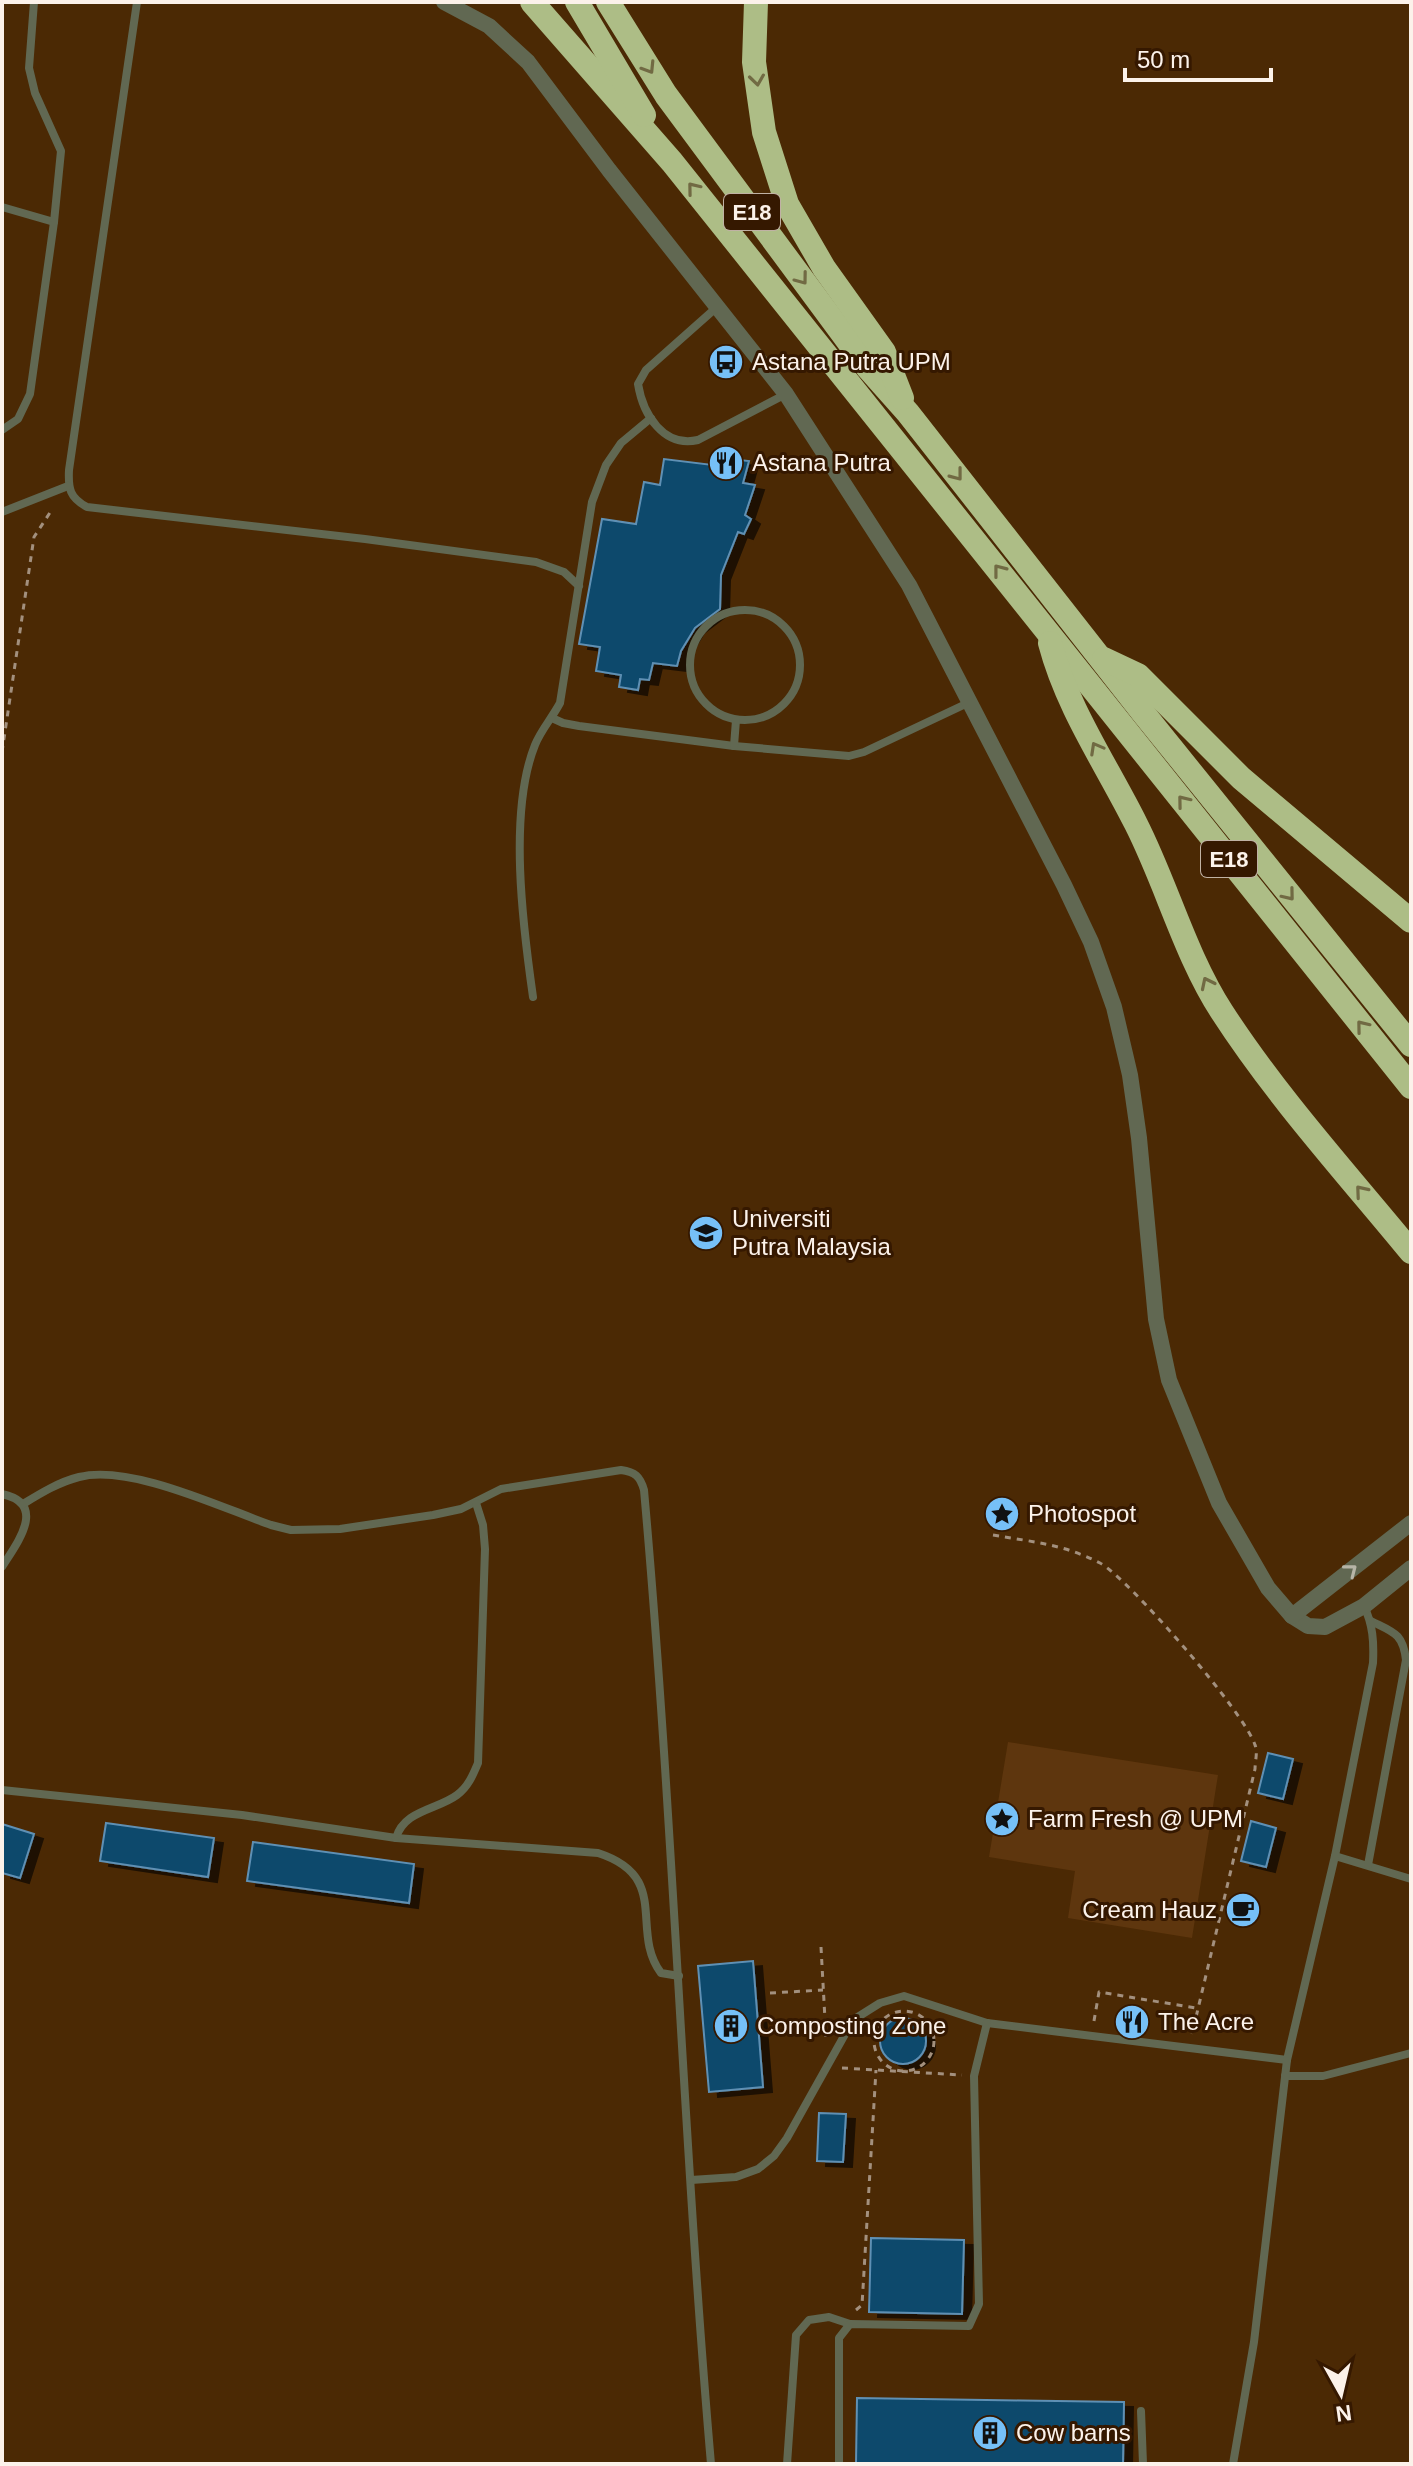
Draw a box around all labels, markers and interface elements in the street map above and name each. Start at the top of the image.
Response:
scale bar [1125,32,1271,82]
text: 50 m [1137,46,1190,73]
one-way arrow [640,59,655,74]
one-way arrow [748,73,765,87]
one-way arrow [688,183,703,197]
road number: E18 [724,194,780,230]
one-way arrow [792,270,807,285]
bus stop icon: Astana Putra UPM [707,343,745,381]
place label: Astana Putra UPM [752,348,951,375]
restaurant icon: Astana Putra [707,444,745,482]
place label: Astana Putra [752,449,891,476]
one-way arrow [947,465,961,480]
one-way arrow [994,564,1008,579]
one-way arrow [1090,742,1106,757]
one-way arrow [1178,795,1193,810]
road number: E18 [1201,841,1257,877]
one-way arrow [1280,885,1294,900]
one-way arrow [1201,976,1217,991]
one-way arrow [1358,1020,1372,1035]
one-way arrow [1356,1186,1371,1201]
place label: Universiti Putra Malaysia [732,1205,891,1260]
school or university icon: Universiti Putra Malaysia [687,1214,725,1252]
place icon: Photospot [983,1495,1021,1533]
place label: Photospot [1028,1500,1136,1527]
one-way arrow [1342,1565,1357,1579]
place icon: Farm Fresh @ UPM [983,1800,1021,1838]
place label: Farm Fresh @ UPM [1028,1805,1243,1832]
cafe icon: Cream Hauz [1224,1891,1262,1929]
place label: Cream Hauz [1082,1896,1217,1923]
restaurant icon: The Acre [1113,2003,1151,2041]
building icon: Composting Zone [712,2007,750,2045]
place label: The Acre [1158,2008,1254,2035]
place label: Composting Zone [757,2012,946,2039]
north arrow [1301,2354,1381,2434]
text: N [1334,2400,1353,2427]
building icon: Cow barns [971,2414,1009,2452]
place label: Cow barns [1016,2419,1131,2446]

